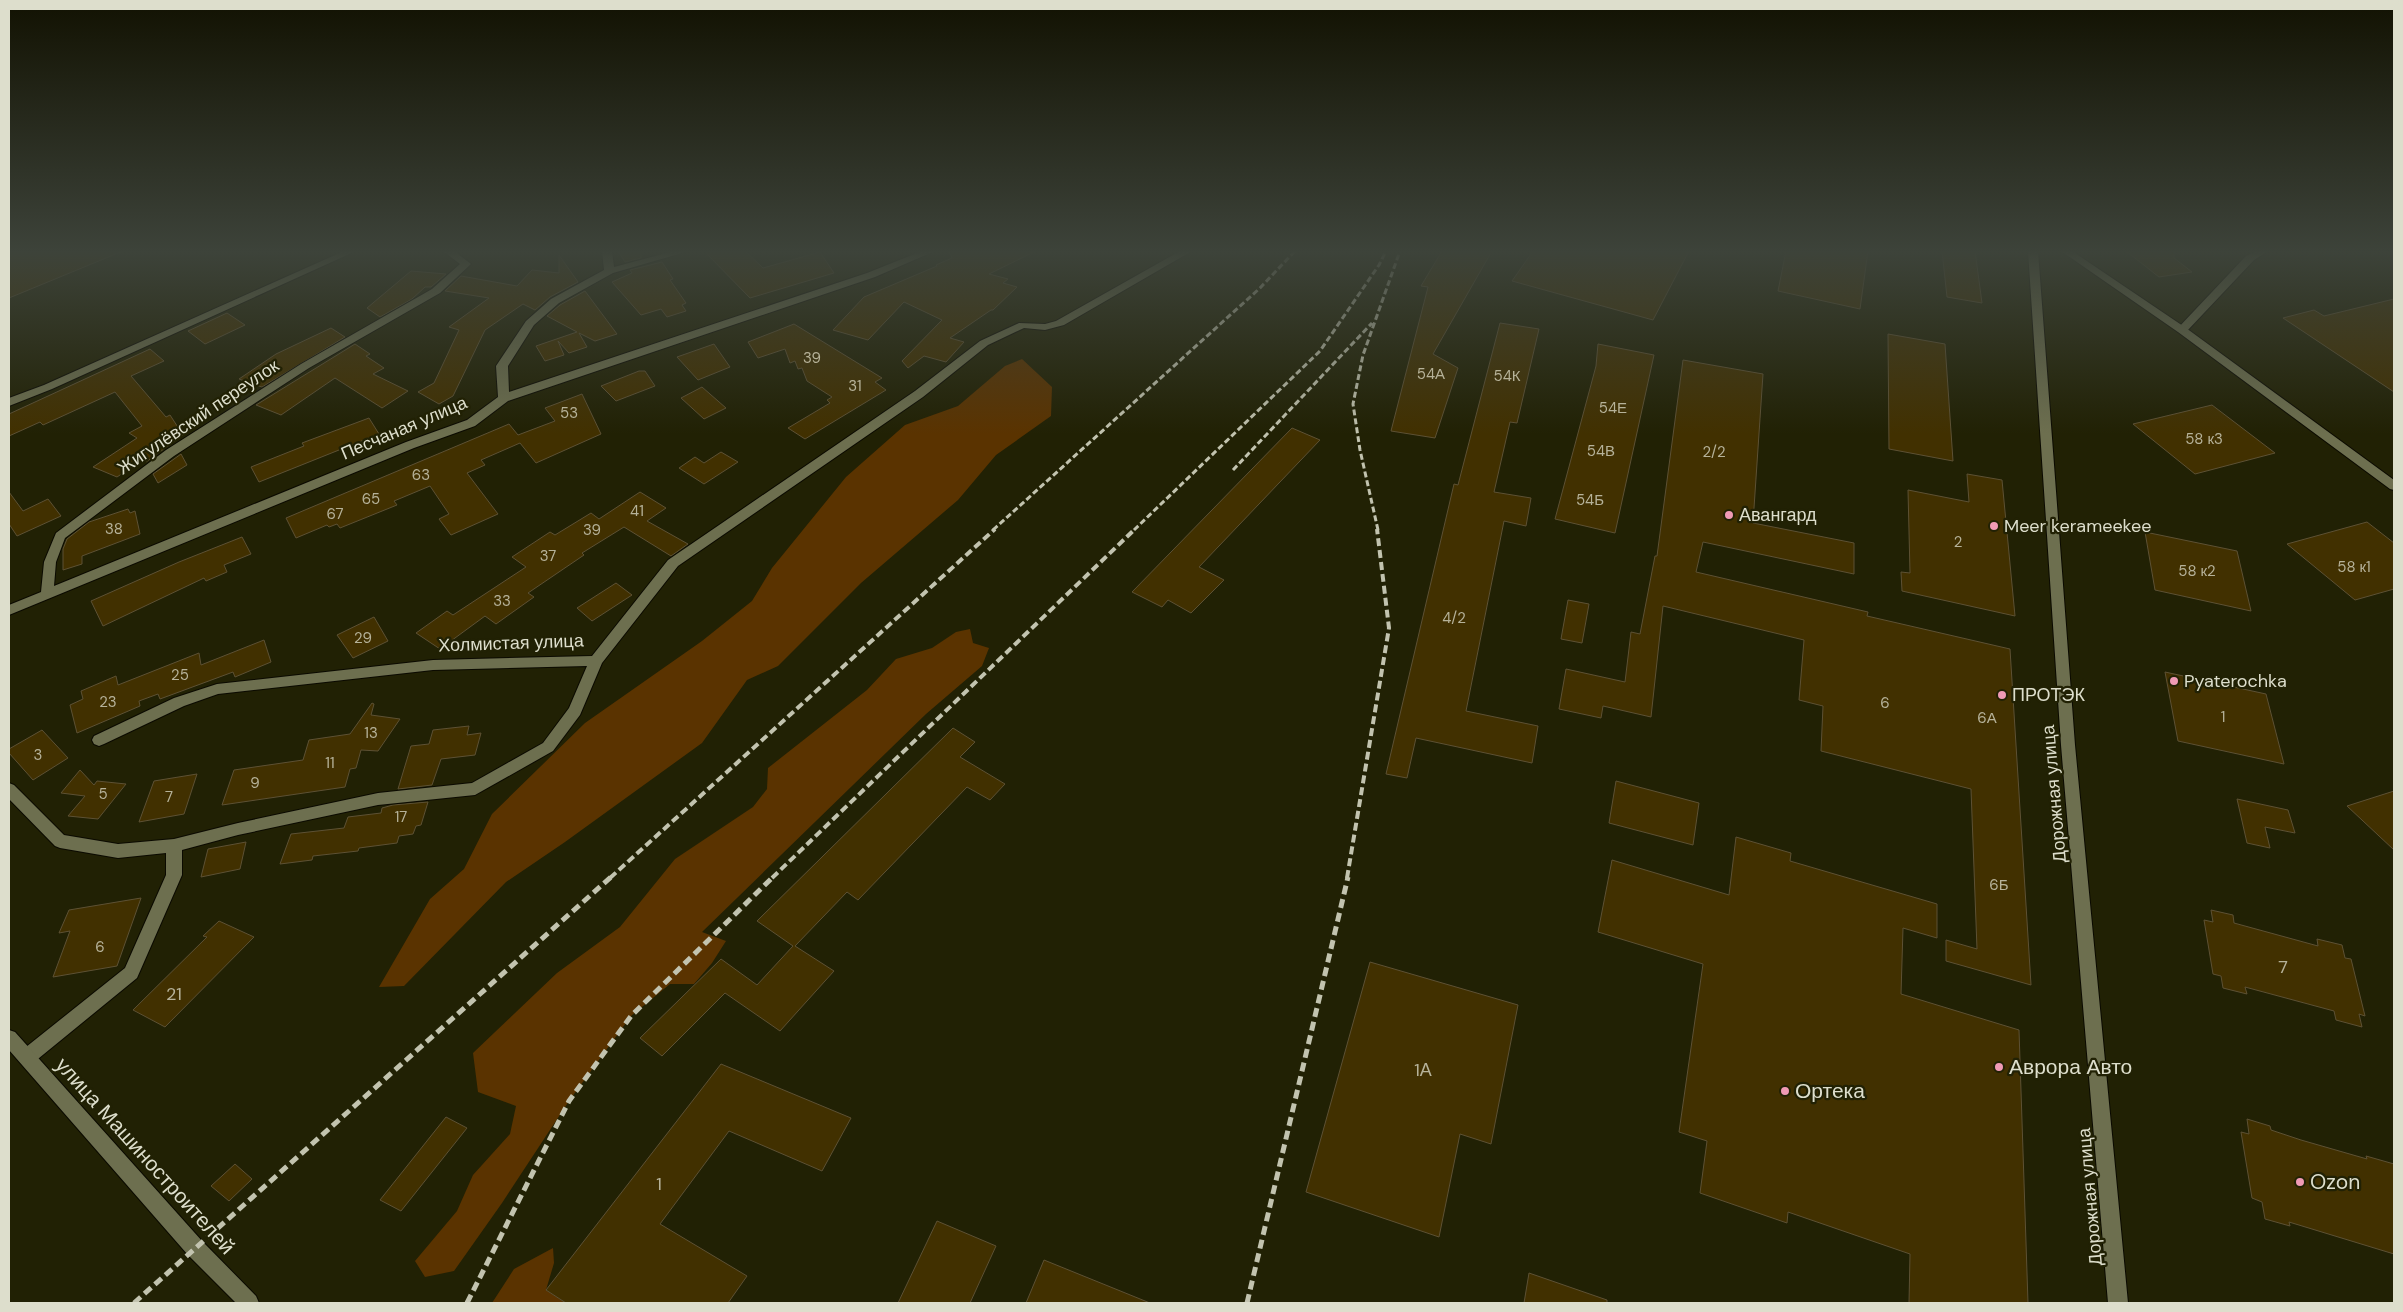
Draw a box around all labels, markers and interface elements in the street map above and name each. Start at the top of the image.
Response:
house number: 39 [803,348,821,368]
street label: Жигулёвский переулок [112,354,284,480]
house number: 54А [1417,364,1445,384]
house number: 54К [1494,366,1521,386]
house number: 31 [848,376,862,396]
street label: Песчаная улица [337,390,472,465]
house number: 54Е [1599,398,1627,418]
house number: 53 [560,403,578,423]
house number: 58 к3 [2185,429,2223,449]
house number: 54В [1587,441,1615,461]
house number: 2/2 [1702,442,1726,462]
house number: 63 [412,465,430,485]
house number: 65 [362,489,380,509]
house number: 54Б [1576,490,1604,510]
house number: 41 [630,501,644,521]
place label: Авангард [1739,503,1817,527]
house number: 67 [326,504,344,524]
marker: Авангард [1723,509,1735,521]
place label: Meer kerameekee [2004,514,2152,538]
house number: 38 [105,519,123,539]
house number: 39 [583,520,601,540]
marker: Meer kerameekee [1988,520,2000,532]
house number: 2 [1954,532,1962,552]
house number: 37 [540,546,556,566]
house number: 58 к1 [2337,557,2371,577]
house number: 58 к2 [2178,561,2216,581]
house number: 33 [493,591,511,611]
house number: 4/2 [1442,608,1466,628]
house number: 29 [354,628,372,648]
street label: Холмистая улица [438,628,585,658]
house number: 25 [171,665,189,685]
place label: Pyaterochka [2184,669,2287,693]
marker: Pyaterochka [2168,675,2180,687]
place label: ПРОТЭК [2012,683,2085,707]
marker: ПРОТЭК [1996,689,2008,701]
house number: 23 [99,692,117,712]
house number: 6 [1880,693,1890,713]
house number: 1 [2221,707,2225,727]
house number: 6А [1977,708,1997,728]
house number: 13 [364,723,378,743]
street label: Дорожная улица [2036,723,2072,864]
house number: 3 [34,745,42,765]
house number: 11 [325,753,335,773]
house number: 9 [250,773,260,793]
house number: 5 [98,784,108,804]
house number: 7 [165,787,173,807]
house number: 17 [395,807,407,827]
house number: 6Б [1989,875,2009,895]
house number: 6 [95,937,105,957]
house number: 7 [2278,955,2288,979]
house number: 21 [166,982,182,1006]
street label: улица Машиностроителей [49,1052,241,1260]
place label: Аврора Авто [2009,1053,2132,1081]
house number: 1А [1414,1058,1432,1082]
marker: Аврора Авто [1993,1061,2005,1073]
place label: Ортека [1795,1077,1865,1105]
marker: Ортека [1779,1085,1791,1097]
street label: Дорожная улица [2072,1126,2108,1267]
place label: Ozon [2310,1168,2360,1196]
house number: 1 [656,1172,662,1196]
marker: Ozon [2294,1176,2306,1188]

